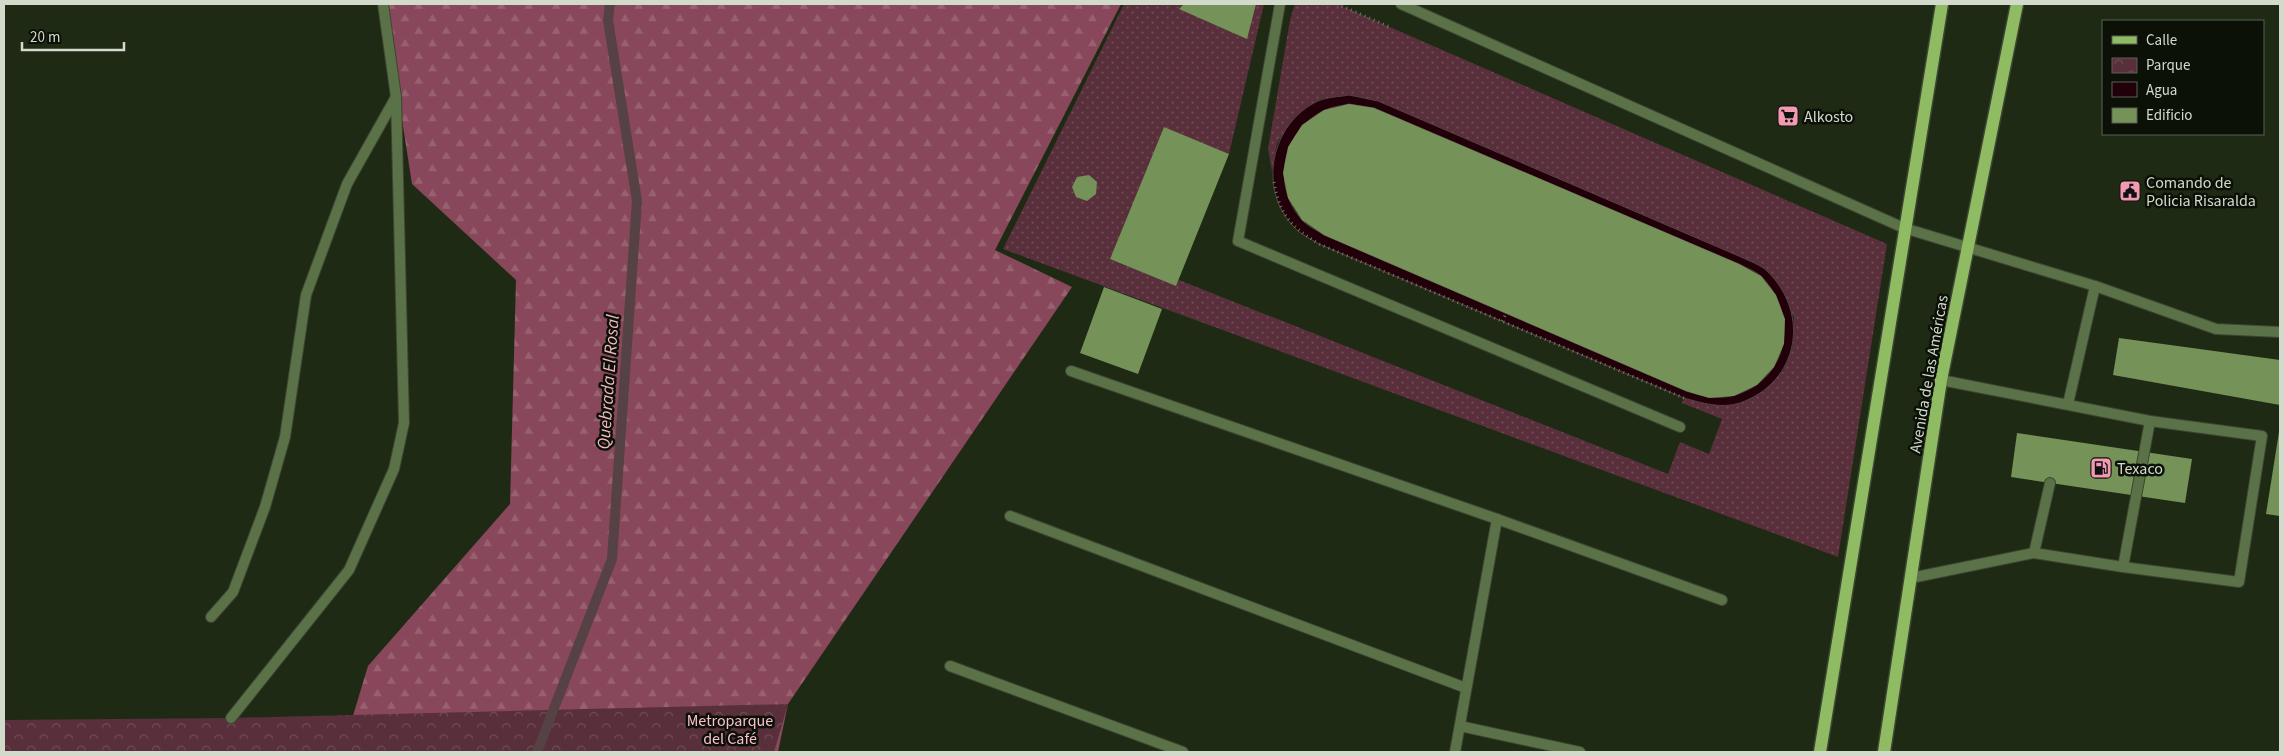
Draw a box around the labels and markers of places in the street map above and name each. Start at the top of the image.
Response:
supermarket icon: Alkosto [1776,104,1800,128]
place label: Alkosto [1804,106,1853,128]
place label: Comando de Policia Risaralda [2146,172,2256,212]
public building icon: Comando de Policia Risaralda [2118,179,2142,203]
fuel station icon: Texaco [2089,456,2113,480]
place label: Texaco [2117,458,2163,480]

